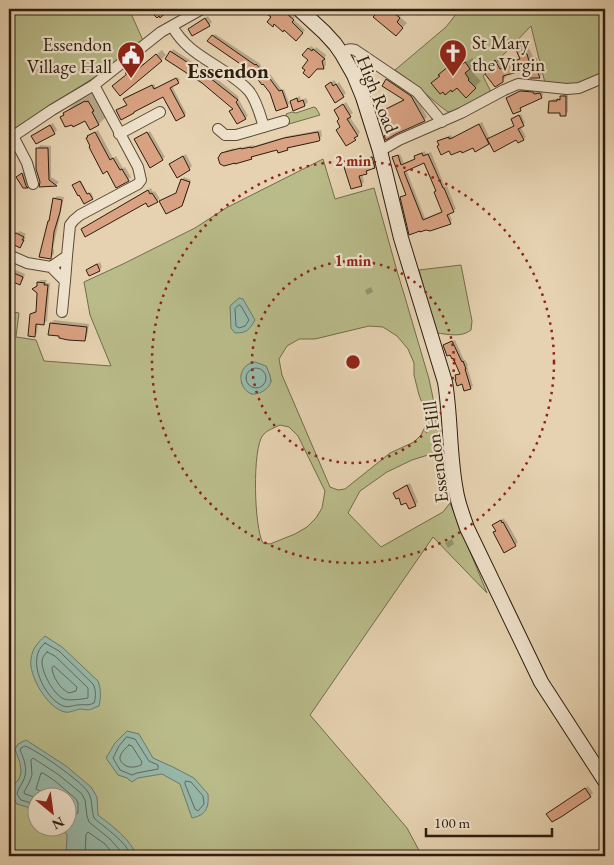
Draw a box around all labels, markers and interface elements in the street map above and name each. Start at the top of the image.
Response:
place label: St Mary the Virgin [472,30,545,77]
place label: Essendon Village Hall [27,32,112,79]
church icon: St Mary the Virgin [438,38,468,77]
public building icon: Essendon Village Hall [116,40,146,79]
street label: High Road [351,52,405,137]
district label: Essendon [187,57,269,84]
text: 2 min [335,151,372,170]
text: 1 min [335,251,372,270]
centre of rings [344,353,362,371]
street label: Essendon Hill [417,399,454,504]
north arrow [28,788,78,838]
scale bar [426,805,553,837]
text: N [48,813,68,834]
text: 100 m [434,813,471,832]

